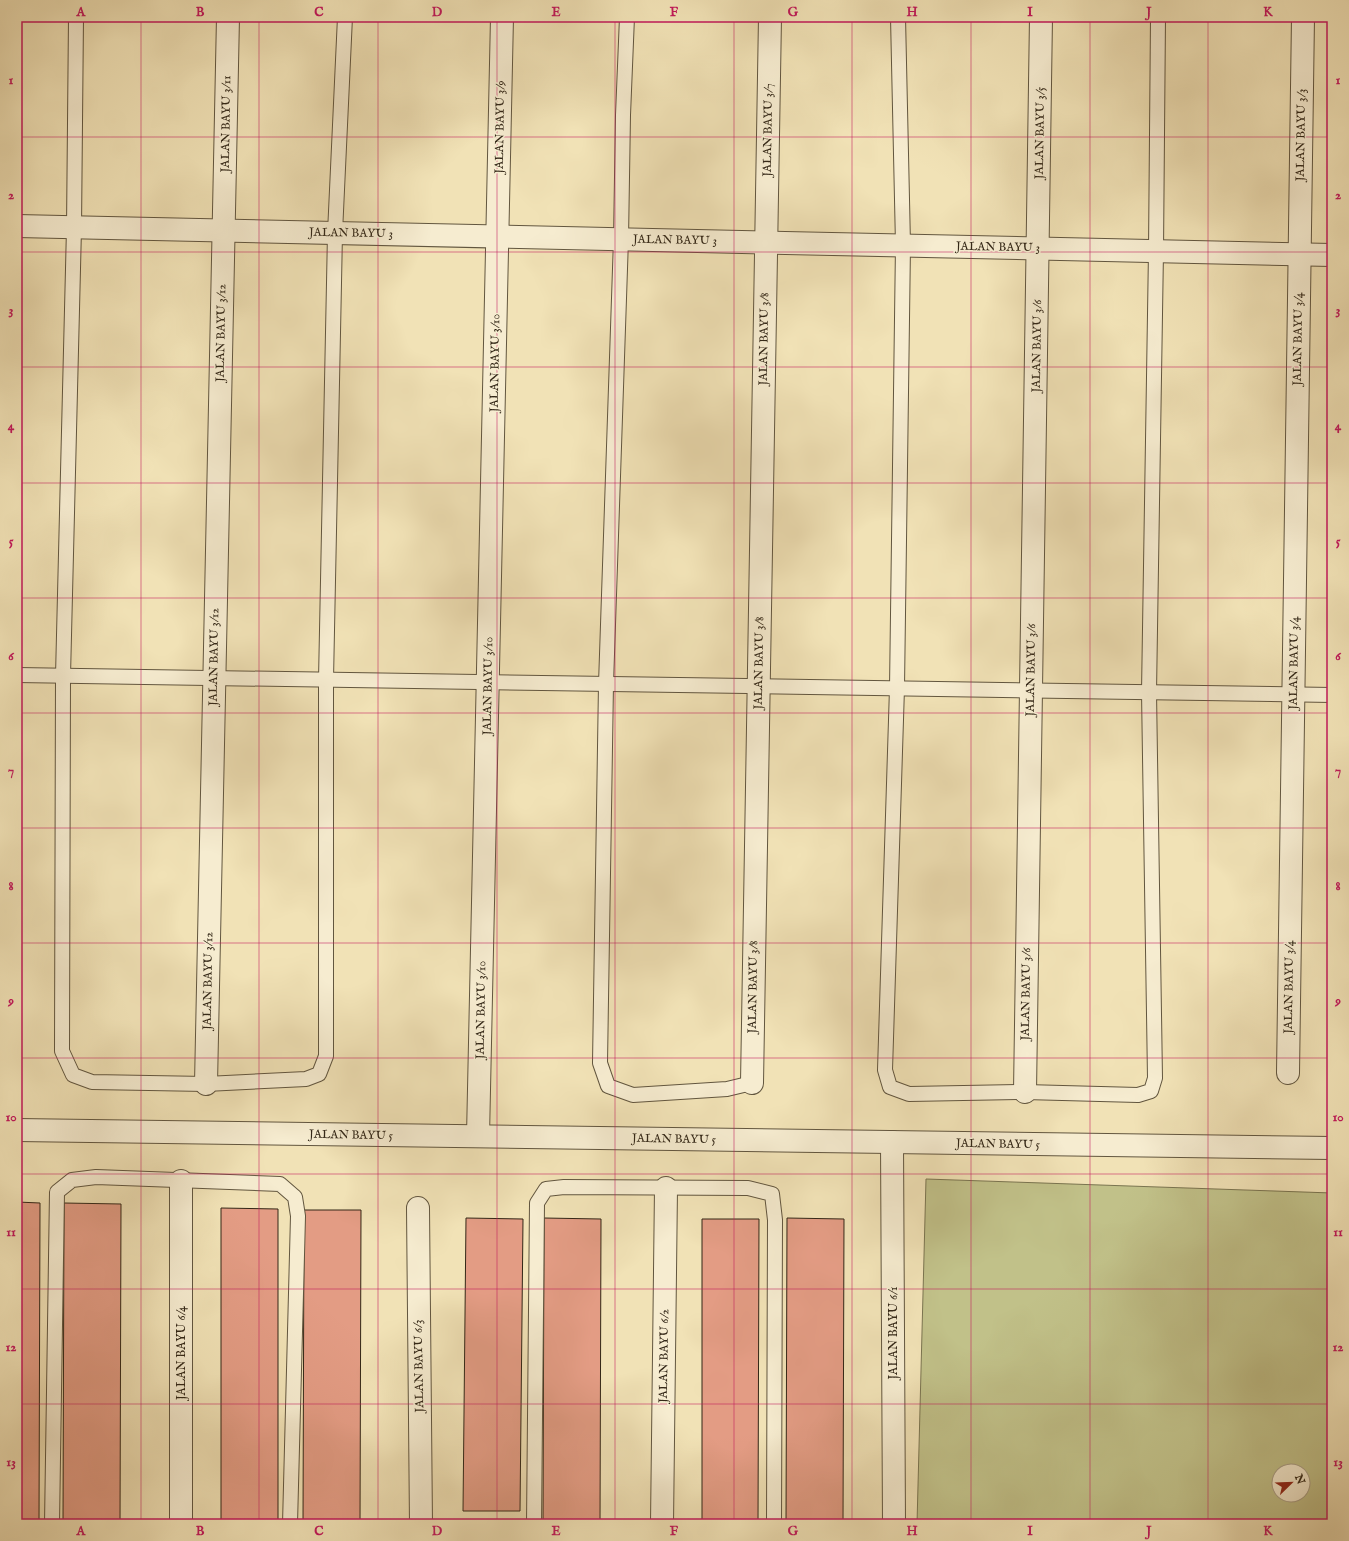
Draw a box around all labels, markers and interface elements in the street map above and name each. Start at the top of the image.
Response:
text: A [76,4,87,21]
text: B [196,4,205,21]
text: C [314,4,324,21]
text: D [432,4,443,21]
text: E [551,4,561,21]
text: F [670,4,679,21]
text: G [788,4,799,21]
text: H [906,4,918,21]
text: I [1027,4,1033,21]
text: J [1144,4,1152,21]
text: K [1263,4,1273,21]
text: 1 [9,72,14,89]
text: 1 [1336,72,1341,89]
street label: JALAN BAYU 3/11 [218,75,235,175]
street label: JALAN BAYU 3/9 [492,80,509,176]
street label: JALAN BAYU 3/7 [760,83,777,179]
street label: JALAN BAYU 3/5 [1032,86,1049,181]
street label: JALAN BAYU 3/3 [1293,89,1310,183]
text: 2 [8,187,14,204]
text: 2 [1335,187,1341,204]
street label: JALAN BAYU 3 [307,225,393,242]
street label: JALAN BAYU 3 [631,232,717,249]
street label: JALAN BAYU 3 [954,239,1040,256]
street label: JALAN BAYU 3/12 [213,283,230,384]
street label: JALAN BAYU 3/8 [756,292,773,388]
street label: JALAN BAYU 3/4 [1290,292,1307,388]
street label: JALAN BAYU 3/6 [1029,298,1046,395]
text: 3 [9,302,14,319]
text: 3 [1336,302,1341,319]
street label: JALAN BAYU 3/10 [487,314,504,414]
text: 4 [8,418,15,435]
text: 4 [1335,418,1342,435]
text: 5 [9,533,14,550]
text: 5 [1336,533,1341,550]
street label: JALAN BAYU 3/12 [206,607,223,708]
street label: JALAN BAYU 3/8 [751,616,768,712]
street label: JALAN BAYU 3/4 [1286,616,1303,712]
street label: JALAN BAYU 3/6 [1023,622,1040,719]
street label: JALAN BAYU 3/10 [480,637,497,737]
text: 6 [8,648,14,665]
text: 6 [1335,648,1341,665]
text: 7 [8,763,14,780]
text: 7 [1335,763,1341,780]
text: 8 [8,878,14,895]
text: 8 [1335,878,1341,895]
street label: JALAN BAYU 3/12 [200,931,217,1032]
street label: JALAN BAYU 3/8 [745,940,762,1036]
street label: JALAN BAYU 3/4 [1281,940,1298,1036]
street label: JALAN BAYU 3/6 [1018,946,1035,1043]
street label: JALAN BAYU 3/10 [473,961,490,1061]
text: 9 [7,993,14,1010]
text: 9 [1334,993,1341,1010]
text: 10 [5,1109,17,1126]
text: 10 [1332,1109,1344,1126]
street label: JALAN BAYU 5 [307,1127,394,1144]
street label: JALAN BAYU 5 [630,1131,717,1148]
street label: JALAN BAYU 5 [954,1136,1041,1153]
text: 11 [6,1224,16,1241]
text: 11 [1333,1224,1343,1241]
street label: JALAN BAYU 6/1 [886,1286,902,1382]
street label: JALAN BAYU 6/4 [174,1306,190,1402]
street label: JALAN BAYU 6/2 [656,1308,673,1405]
street label: JALAN BAYU 6/3 [411,1319,428,1415]
text: 12 [6,1339,16,1356]
text: 12 [1333,1339,1343,1356]
text: 13 [6,1454,16,1471]
text: 13 [1333,1454,1343,1471]
north arrow [1271,1463,1311,1503]
text: N [1291,1471,1308,1487]
text: A [76,1523,87,1540]
text: B [196,1523,205,1540]
text: C [314,1523,324,1540]
text: D [432,1523,443,1540]
text: E [551,1523,561,1540]
text: F [670,1523,679,1540]
text: G [788,1523,799,1540]
text: H [906,1523,918,1540]
text: I [1027,1523,1033,1540]
text: J [1144,1523,1152,1540]
text: K [1263,1523,1273,1540]

